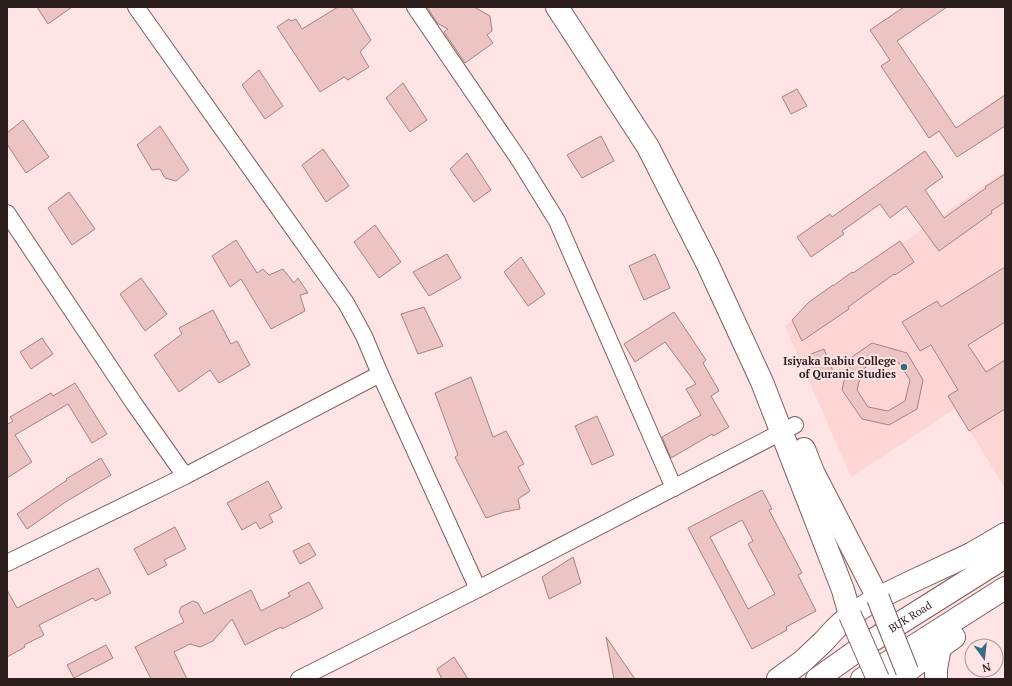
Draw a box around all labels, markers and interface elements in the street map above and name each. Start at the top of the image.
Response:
place label: Isiyaka Rabiu College of Quranic Studies [783,354,896,381]
marker: Isiyaka Rabiu College of Quranic Studies [899,362,909,372]
street label: BUK Road [886,598,934,636]
north arrow [964,638,1004,678]
text: N [980,660,992,676]

